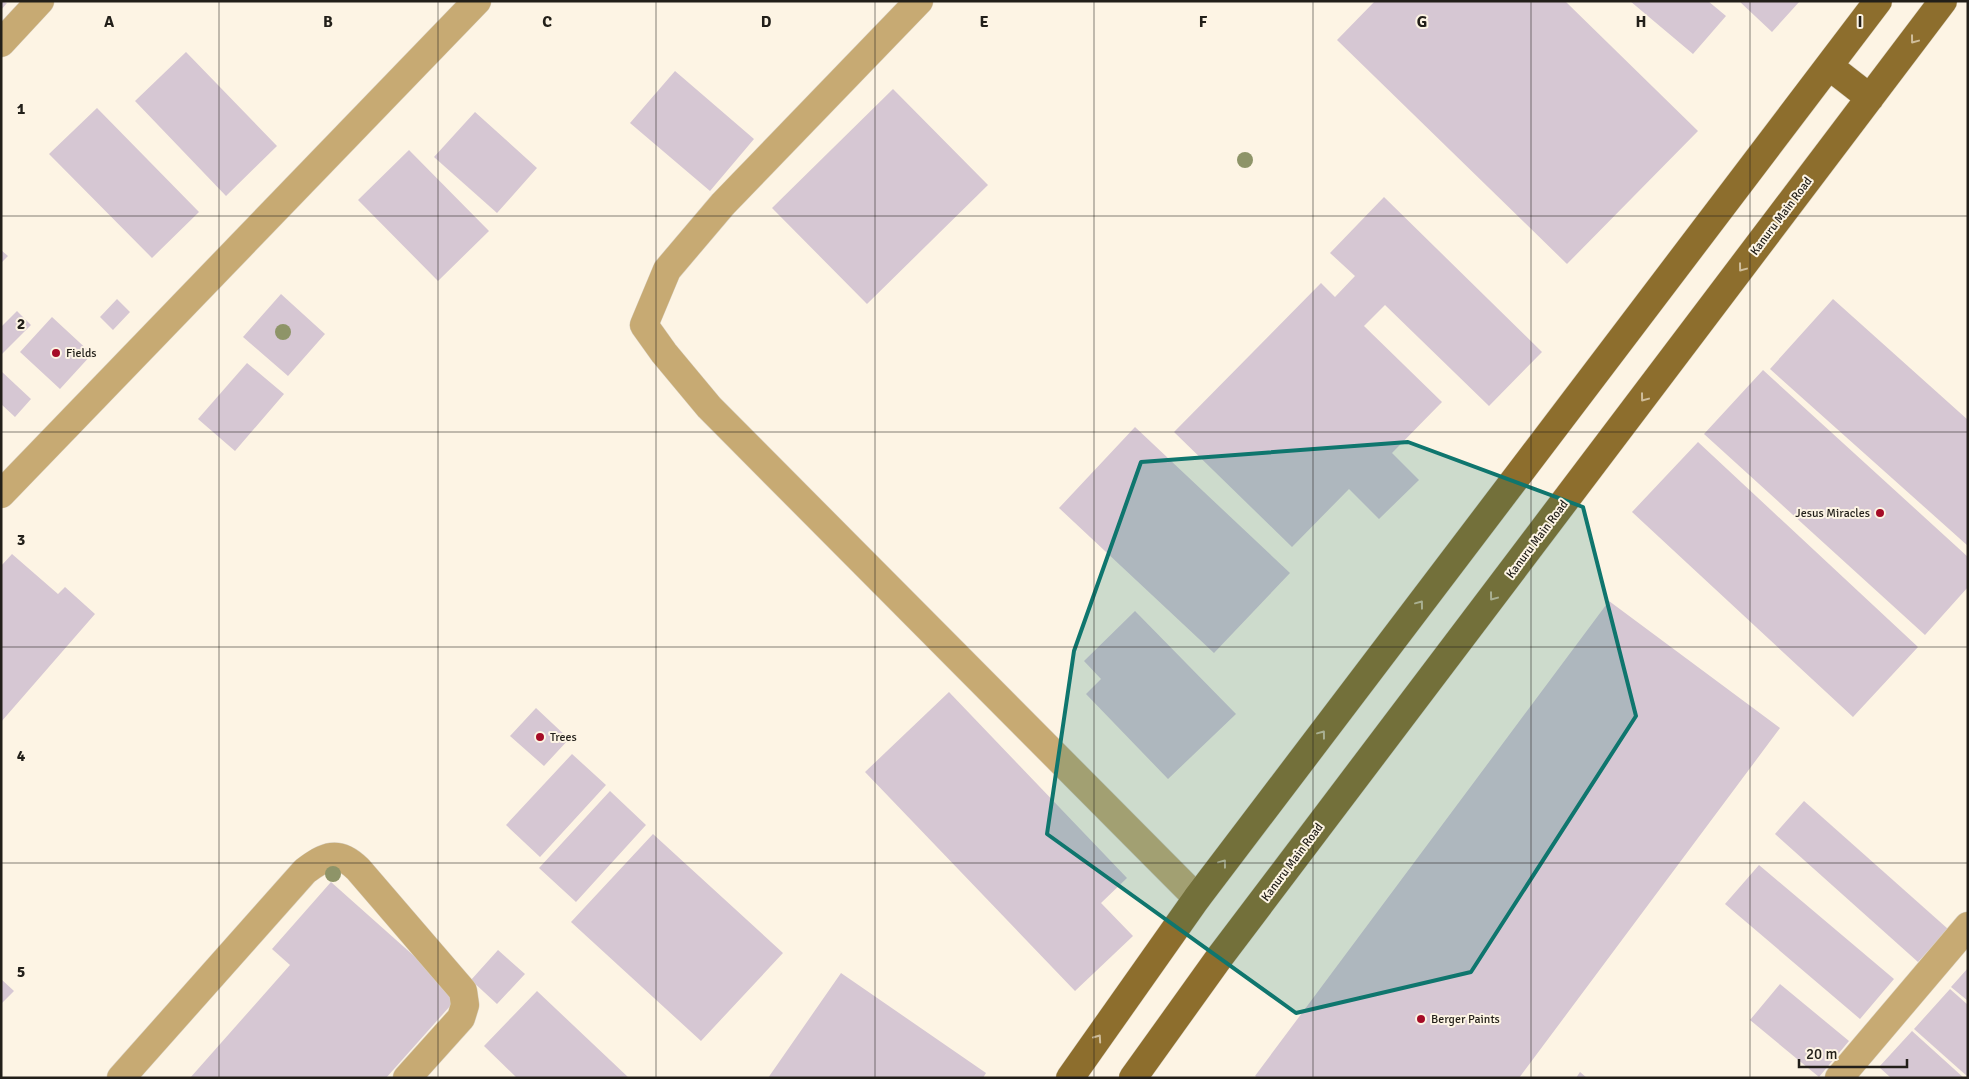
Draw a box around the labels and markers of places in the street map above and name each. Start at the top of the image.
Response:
place label: Fields [66,346,97,361]
marker: Fields [50,347,62,359]
place label: Jesus Miracles [1795,506,1870,521]
marker: Jesus Miracles [1874,507,1886,519]
place label: Trees [550,730,577,745]
marker: Trees [534,731,546,743]
place label: Berger Paints [1431,1012,1500,1027]
marker: Berger Paints [1415,1013,1427,1025]

